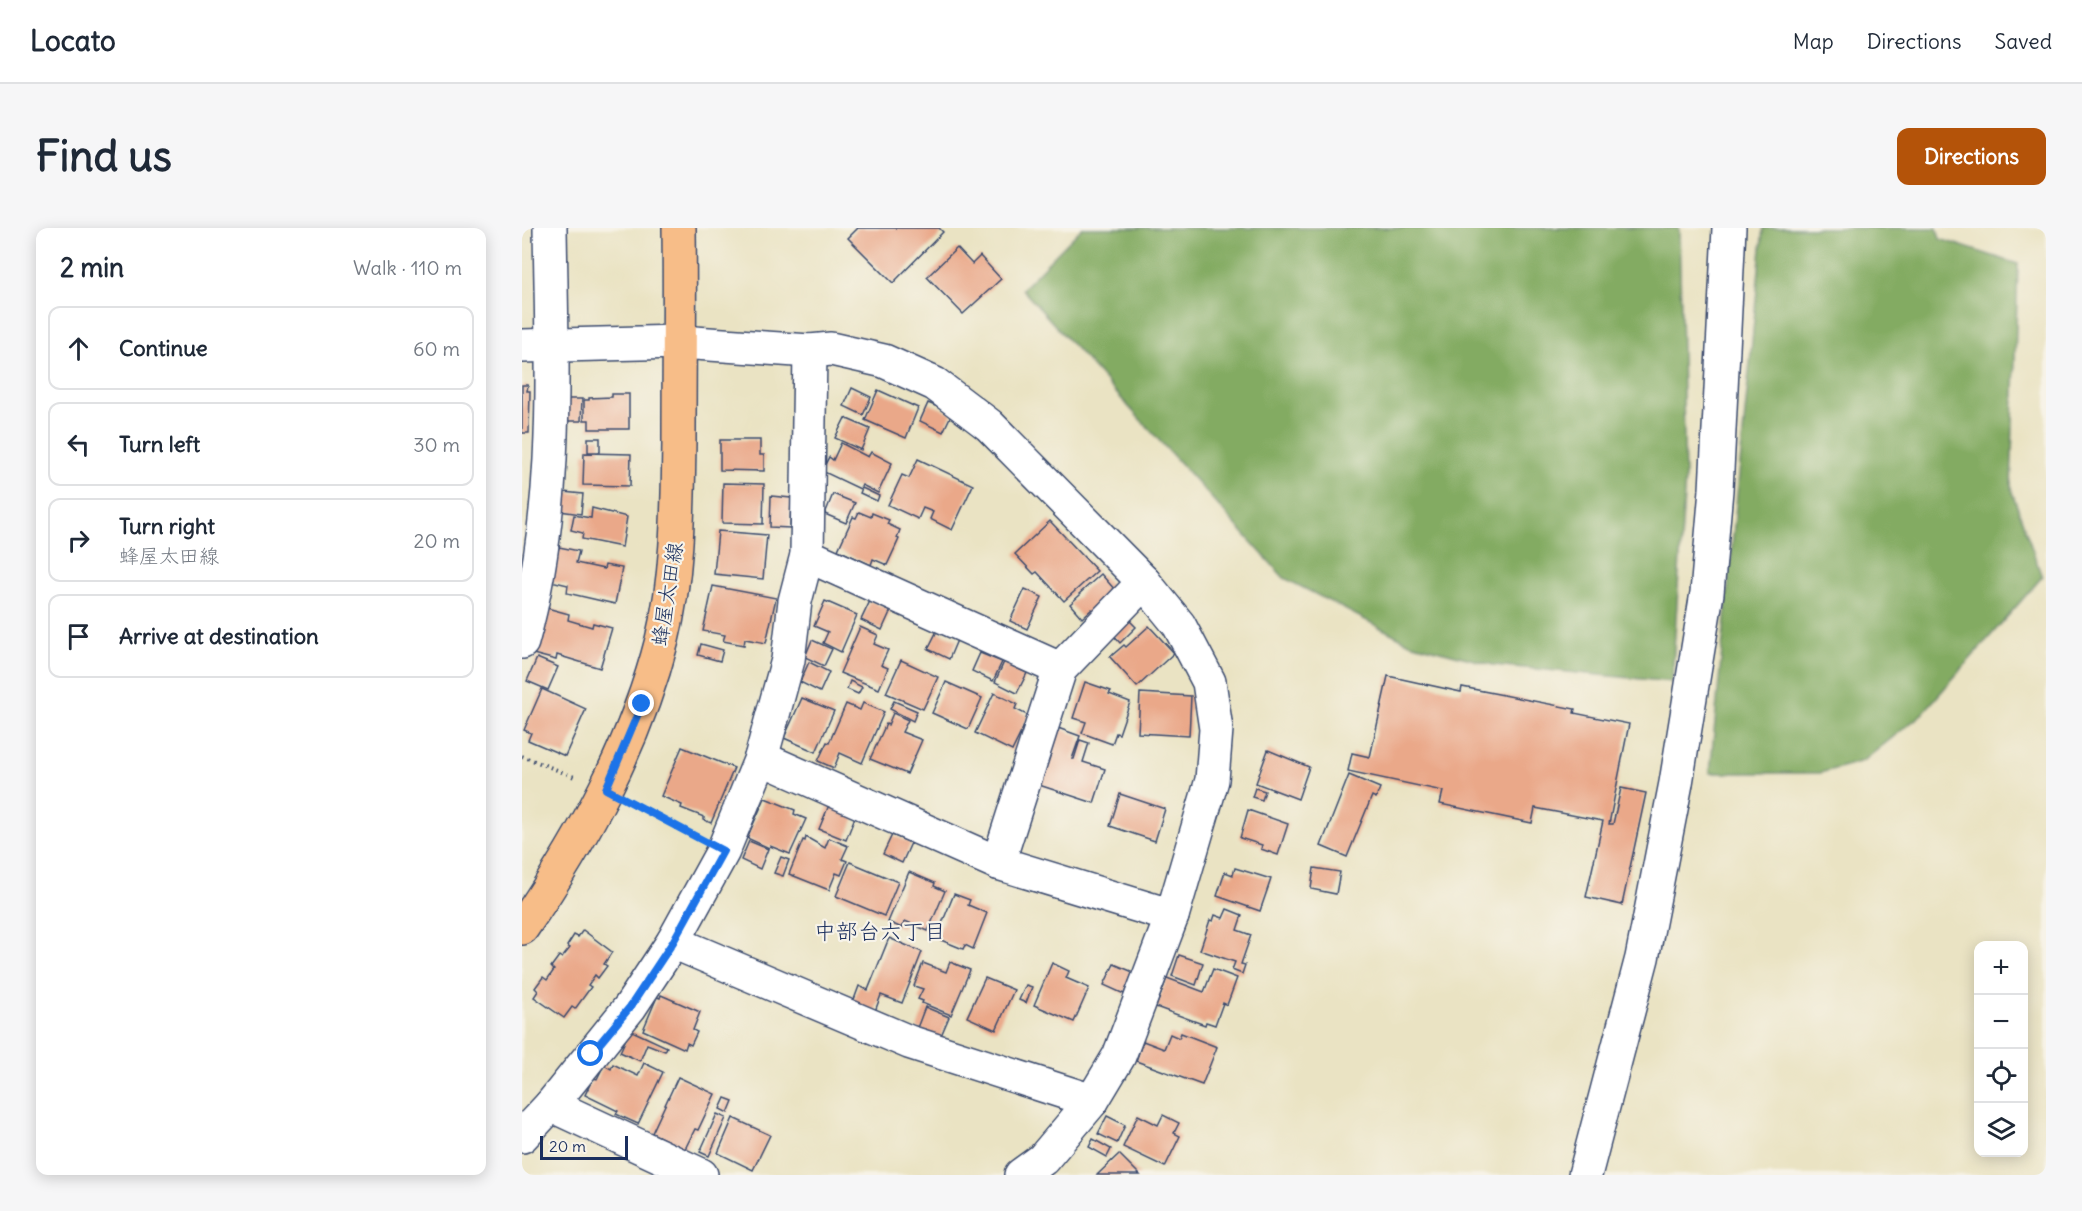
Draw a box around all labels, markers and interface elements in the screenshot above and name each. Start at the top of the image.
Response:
text: Locato [30,23,116,59]
text: Map [1793,28,1834,55]
text: Directions [1867,28,1961,55]
text: Saved [1994,28,2052,55]
button: Directions [1897,128,2046,185]
text: Find us [36,130,172,182]
text: 2 min [60,251,124,284]
text: Walk · 110 m [353,255,462,280]
icon: ahead [62,332,95,365]
text: Continue [119,334,208,362]
text: 60 m [413,336,460,361]
icon: left [62,428,95,461]
text: Turn left [119,430,200,458]
text: 30 m [413,432,460,457]
text: Turn right [119,512,215,540]
icon: right [62,524,95,557]
text: 20 m [414,528,460,553]
street label: 蜂屋太田線 [645,540,689,648]
text: 蜂屋太田線 [119,543,219,568]
icon: arrive [62,620,95,653]
text: Arrive at destination [119,622,319,650]
route end [628,690,654,716]
district label: 中部台六丁目 [814,917,946,945]
map controls [1974,941,2028,1157]
button: + [1974,941,2028,995]
button: − [1974,995,2028,1049]
route start [577,1040,603,1066]
button: locate [1974,1049,2028,1103]
button: layers [1974,1103,2028,1157]
scale bar [540,1133,628,1160]
text: 20 m [549,1136,586,1156]

